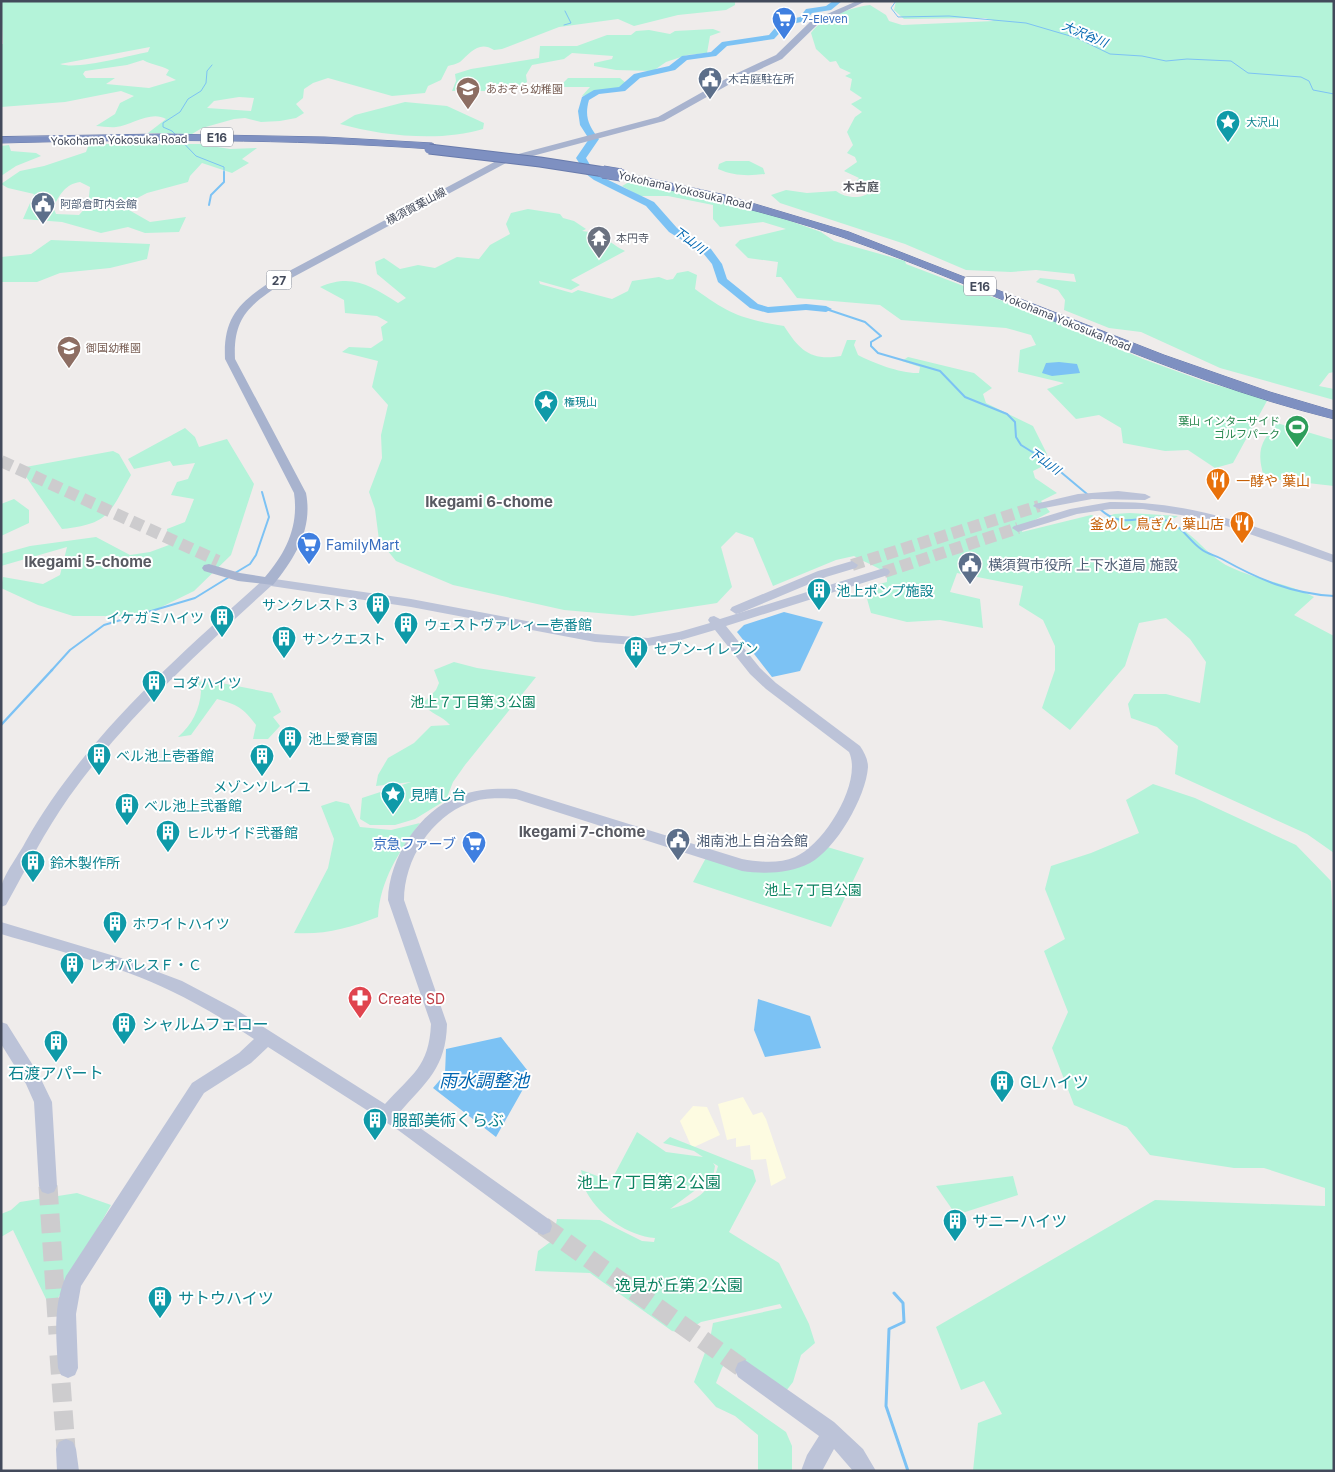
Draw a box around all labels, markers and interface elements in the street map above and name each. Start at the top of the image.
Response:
supermarket icon: 7-Eleven [771,6,797,40]
place label: 7-Eleven [802,12,848,26]
water label: 大沢谷川 [1060,18,1112,51]
public building icon: 木古庭駐在所 [697,66,723,100]
place label: 木古庭駐在所 [728,72,795,86]
school or university icon: あおぞら幼稚園 [455,76,481,110]
place label: あおぞら幼稚園 [486,82,563,96]
place icon: 大沢山 [1215,109,1241,143]
place label: 大沢山 [1246,115,1279,129]
road number: E16 [201,128,233,146]
street label: Yokohama Yokosuka Road [50,132,188,148]
street label: Yokohama Yokosuka Road [617,168,753,212]
district label: 木古庭 [843,179,879,194]
street label: 横須賀葉山線 [384,184,448,228]
public building icon: 阿部倉町内会館 [30,191,56,225]
place label: 阿部倉町内会館 [60,197,137,211]
water label: 下山川 [671,223,711,258]
temple icon: 本円寺 [586,225,612,259]
place label: 本円寺 [616,231,649,245]
road number: 27 [266,270,292,290]
road number: E16 [964,276,996,296]
street label: Yokohama Yokosuka Road [1001,290,1133,354]
school or university icon: 御国幼稚園 [56,335,82,369]
place label: 御国幼稚園 [85,341,141,355]
place icon: 権現山 [533,389,559,423]
place label: 権現山 [564,395,597,409]
place label: 葉山 インターサイド ゴルフパーク [1178,414,1280,441]
sports icon: 葉山 インターサイド ゴルフパーク [1284,414,1310,448]
water label: 下山川 [1026,445,1066,479]
restaurant icon: 一酵や 葉山 [1205,467,1231,501]
place label: 一酵や 葉山 [1236,472,1310,489]
district label: Ikegami 6-chome [425,492,553,511]
restaurant icon: 釜めし 鳥ぎん 葉山店 [1229,510,1255,544]
place label: 釜めし 鳥ぎん 葉山店 [1090,515,1224,532]
supermarket icon: FamilyMart [296,531,322,565]
place label: FamilyMart [326,536,400,553]
public building icon: 横須賀市役所 上下水道局 施設 [957,551,983,585]
district label: Ikegami 5-chome [24,552,152,571]
place label: 横須賀市役所 上下水道局 施設 [988,556,1178,573]
building icon: 池上ポンプ施設 [806,577,832,611]
place label: 池上ポンプ施設 [836,582,934,599]
building icon: サンクレスト３ [365,591,391,625]
place label: サンクレスト３ [262,596,360,613]
building icon: イケガミハイツ [209,604,235,638]
place label: イケガミハイツ [106,609,204,626]
building icon: ウェストヴァレィー壱番館 [393,611,419,645]
place label: ウェストヴァレィー壱番館 [424,616,592,633]
building icon: サンクエスト [271,625,297,659]
place label: サンクエスト [302,630,386,647]
building icon: セブン-イレブン [623,635,649,669]
place label: セブン-イレブン [654,640,758,657]
building icon: コダハイツ [141,669,167,703]
place label: コダハイツ [172,674,242,691]
park label: 池上７丁目第３公園 [410,693,536,710]
building icon: 池上愛育園 [277,725,303,759]
place label: 池上愛育園 [308,730,378,747]
building icon: ベル池上壱番館 [86,742,112,776]
building icon: メゾンソレイユ [249,743,275,777]
place label: ベル池上壱番館 [116,747,214,764]
place label: メゾンソレイユ [213,778,311,795]
place icon: 見晴し台 [380,781,406,815]
place label: 見晴し台 [410,786,466,803]
building icon: ベル池上弐番館 [114,792,140,826]
place label: ベル池上弐番館 [144,797,242,814]
building icon: ヒルサイド弐番館 [155,819,181,853]
district label: Ikegami 7-chome [519,822,645,841]
place label: ヒルサイド弐番館 [186,824,298,841]
public building icon: 湘南池上自治会館 [665,827,691,861]
supermarket icon: 京急ファーブ [461,830,487,864]
place label: 湘南池上自治会館 [696,832,808,849]
place label: 京急ファーブ [373,835,456,852]
building icon: 鈴木製作所 [20,849,46,883]
place label: 鈴木製作所 [50,854,120,871]
park label: 池上７丁目公園 [764,881,862,898]
building icon: ホワイトハイツ [102,910,128,944]
place label: ホワイトハイツ [132,915,230,932]
building icon: レオパレスＦ・Ｃ [59,951,85,985]
place label: レオパレスＦ・Ｃ [90,956,202,973]
pharmacy icon: Create SD [347,985,373,1019]
place label: Create SD [378,990,445,1007]
building icon: シャルムフェロー [111,1011,137,1045]
place label: シャルムフェロー [142,1014,269,1034]
building icon: 石渡アパート [43,1029,69,1063]
place label: 石渡アパート [8,1063,104,1083]
building icon: GLハイツ [989,1069,1015,1103]
water label: 雨水調整池 [439,1070,531,1091]
place label: GLハイツ [1020,1072,1089,1092]
building icon: 服部美術くらぶ [362,1107,388,1141]
place label: 服部美術くらぶ [392,1110,504,1130]
park label: 池上７丁目第２公園 [577,1172,721,1192]
building icon: サニーハイツ [942,1208,968,1242]
place label: サニーハイツ [972,1211,1067,1231]
park label: 逸見が丘第２公園 [615,1275,743,1295]
building icon: サトウハイツ [147,1285,173,1319]
place label: サトウハイツ [178,1288,274,1308]

